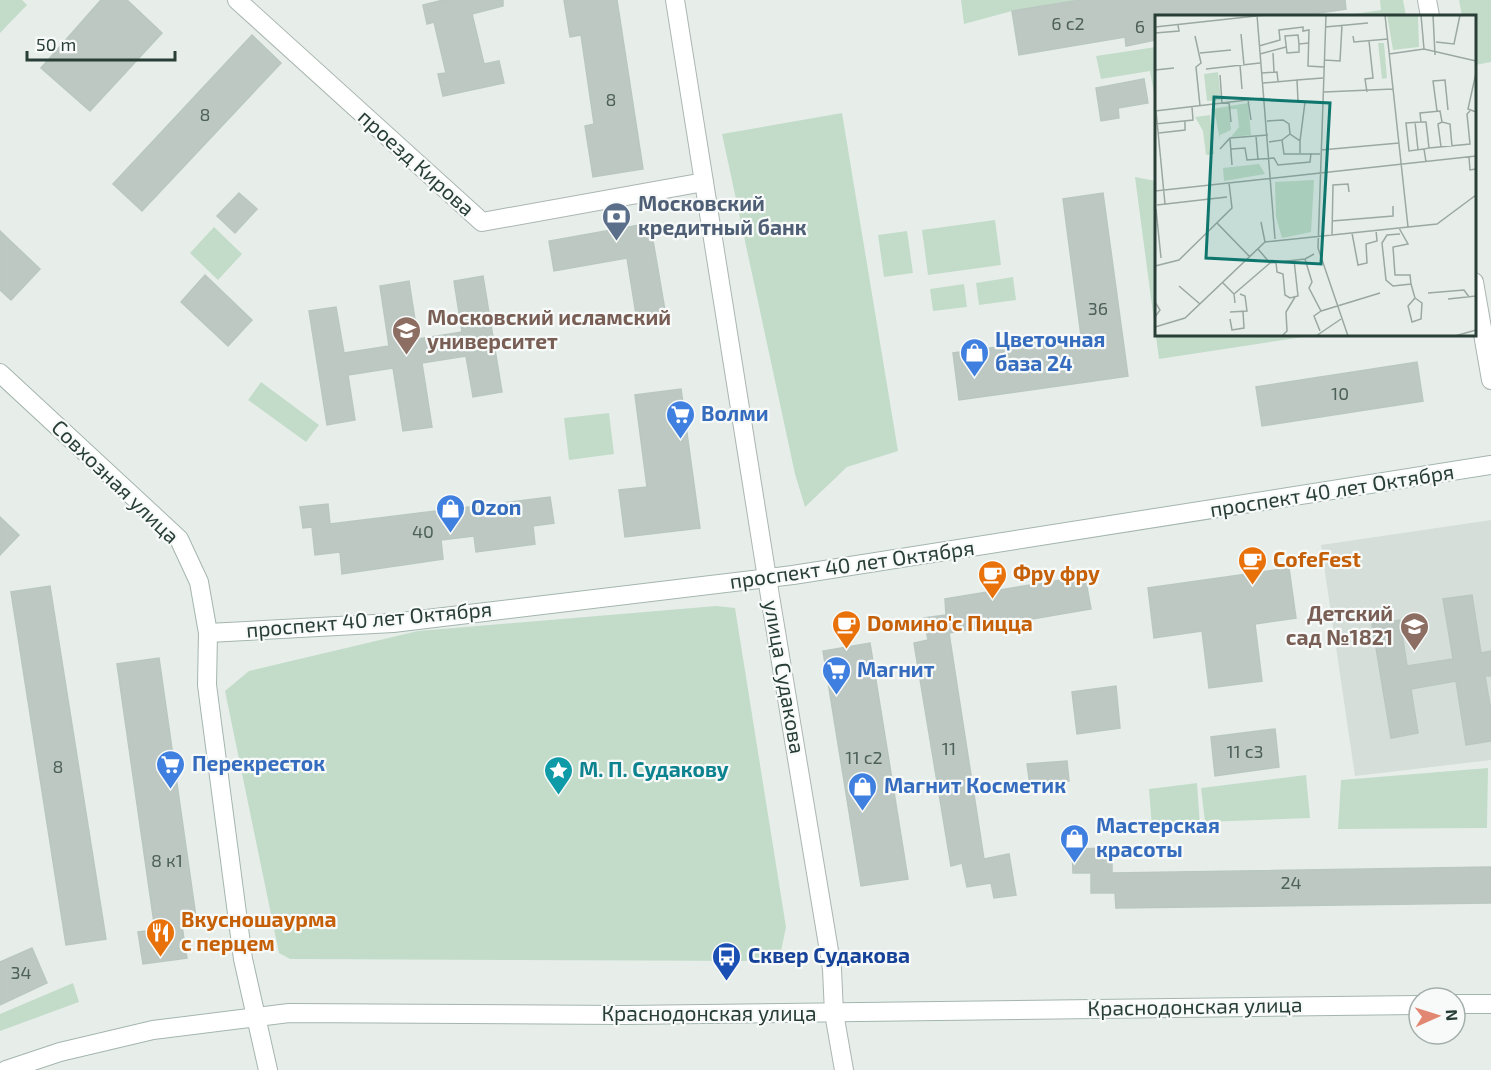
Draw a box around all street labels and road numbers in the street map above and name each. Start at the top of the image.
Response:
street label: проезд Кирова [354,103,480,220]
street label: Совхозная улица [47,414,185,549]
street label: проспект 40 лет Октября [1208,458,1456,521]
street label: проспект 40 лет Октября [728,534,976,593]
street label: проспект 40 лет Октября [245,595,493,642]
street label: улица Судакова [759,598,811,756]
street label: Краснодонская улица [1087,991,1303,1021]
street label: Краснодонская улица [601,1000,817,1026]

